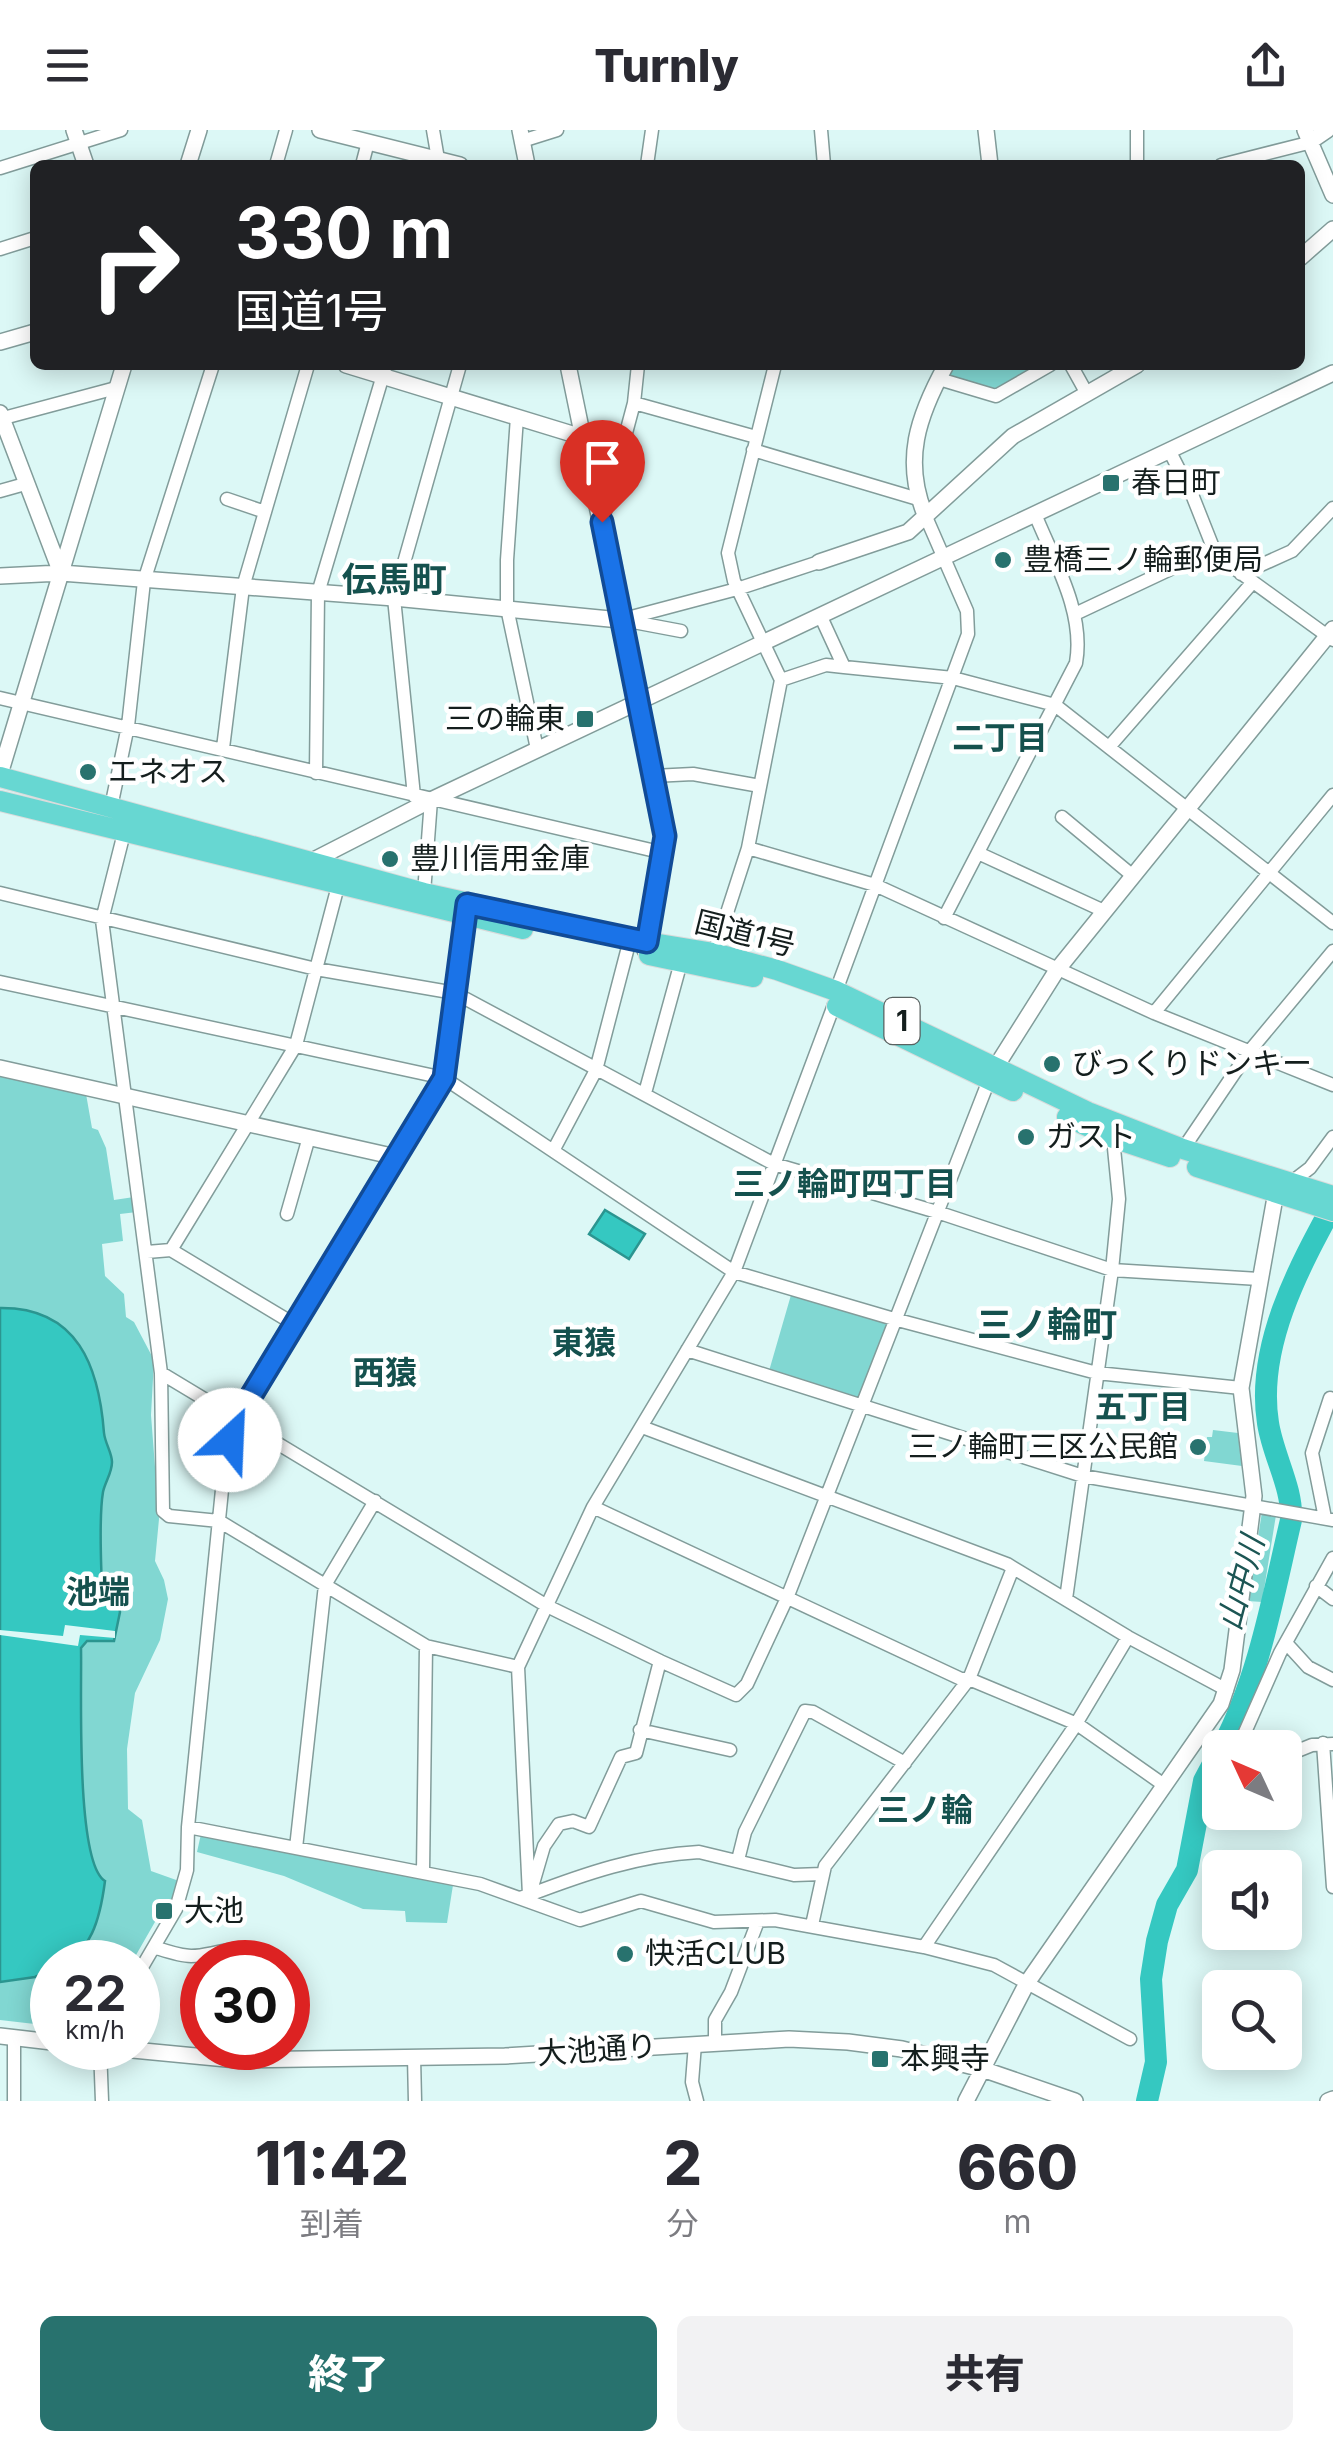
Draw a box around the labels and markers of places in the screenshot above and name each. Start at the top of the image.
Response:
pin [560,420,645,523]
place label: 春日町 [1131,464,1221,500]
marker: 春日町 [1100,472,1122,494]
place label: 豊橋三ノ輪郵便局 [1023,541,1263,577]
marker: 豊橋三ノ輪郵便局 [992,549,1014,571]
place label: 三の輪東 [445,700,565,736]
marker: 三の輪東 [574,708,596,730]
place label: エネオス [108,753,228,789]
marker: エネオス [77,761,99,783]
place label: 豊川信用金庫 [410,840,590,876]
marker: 豊川信用金庫 [379,848,401,870]
place label: びっくりドンキー [1072,1045,1312,1081]
marker: びっくりドンキー [1041,1053,1063,1075]
place label: ガスト [1046,1118,1136,1154]
marker: ガスト [1015,1126,1037,1148]
place label: 三ノ輪町三区公民館 [908,1428,1178,1464]
marker: 三ノ輪町三区公民館 [1187,1436,1209,1458]
place label: 大池 [184,1892,244,1928]
marker: 大池 [153,1900,175,1922]
place label: 快活CLUB [645,1935,786,1971]
marker: 快活CLUB [614,1943,636,1965]
place label: 本興寺 [900,2040,990,2076]
marker: 本興寺 [869,2048,891,2070]

